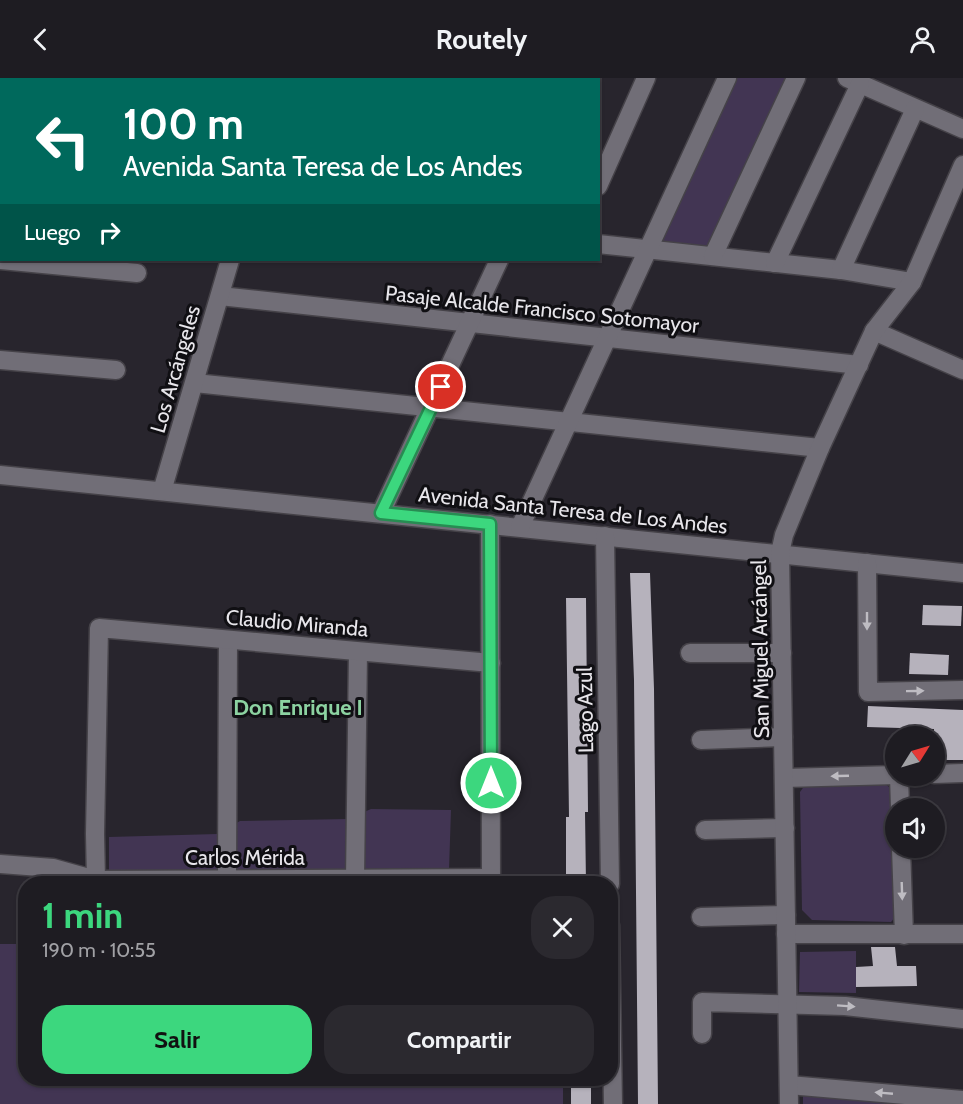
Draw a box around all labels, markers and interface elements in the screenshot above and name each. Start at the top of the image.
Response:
icon: back [24,23,57,56]
text: Routely [436,23,527,56]
icon: person [906,23,939,56]
text: 100 m [123,98,244,150]
icon: left [24,102,102,180]
text: Avenida Santa Teresa de Los Andes [123,150,522,183]
icon: right [93,216,126,249]
text: Luego [24,219,81,246]
street label: Pasaje Alcalde Francisco Sotomayor [384,280,700,339]
street label: Los Arcángeles [145,302,205,436]
pin [415,361,466,412]
icon: arrive [424,370,457,403]
street label: Avenida Santa Teresa de Los Andes [417,481,729,539]
street label: San Miguel Arcángel [746,559,774,739]
street label: Claudio Miranda [225,604,369,642]
one-way arrow [862,612,872,631]
street label: Lago Azul [572,667,598,753]
one-way arrow [906,686,925,696]
district label: Don Enrique I [233,694,363,721]
north arrow [885,726,945,786]
map controls [885,726,945,858]
position arrow [459,751,523,815]
one-way arrow [830,771,849,781]
button: sound [885,798,945,858]
street label: Carlos Mérida [185,845,305,870]
one-way arrow [898,882,907,901]
text: 1 min [42,893,123,937]
button: close [531,896,594,959]
text: 190 m · 10:55 [42,938,156,962]
one-way arrow [837,1002,856,1011]
button: Salir [42,1005,312,1074]
button: Compartir [324,1005,594,1074]
one-way arrow [874,1088,893,1097]

